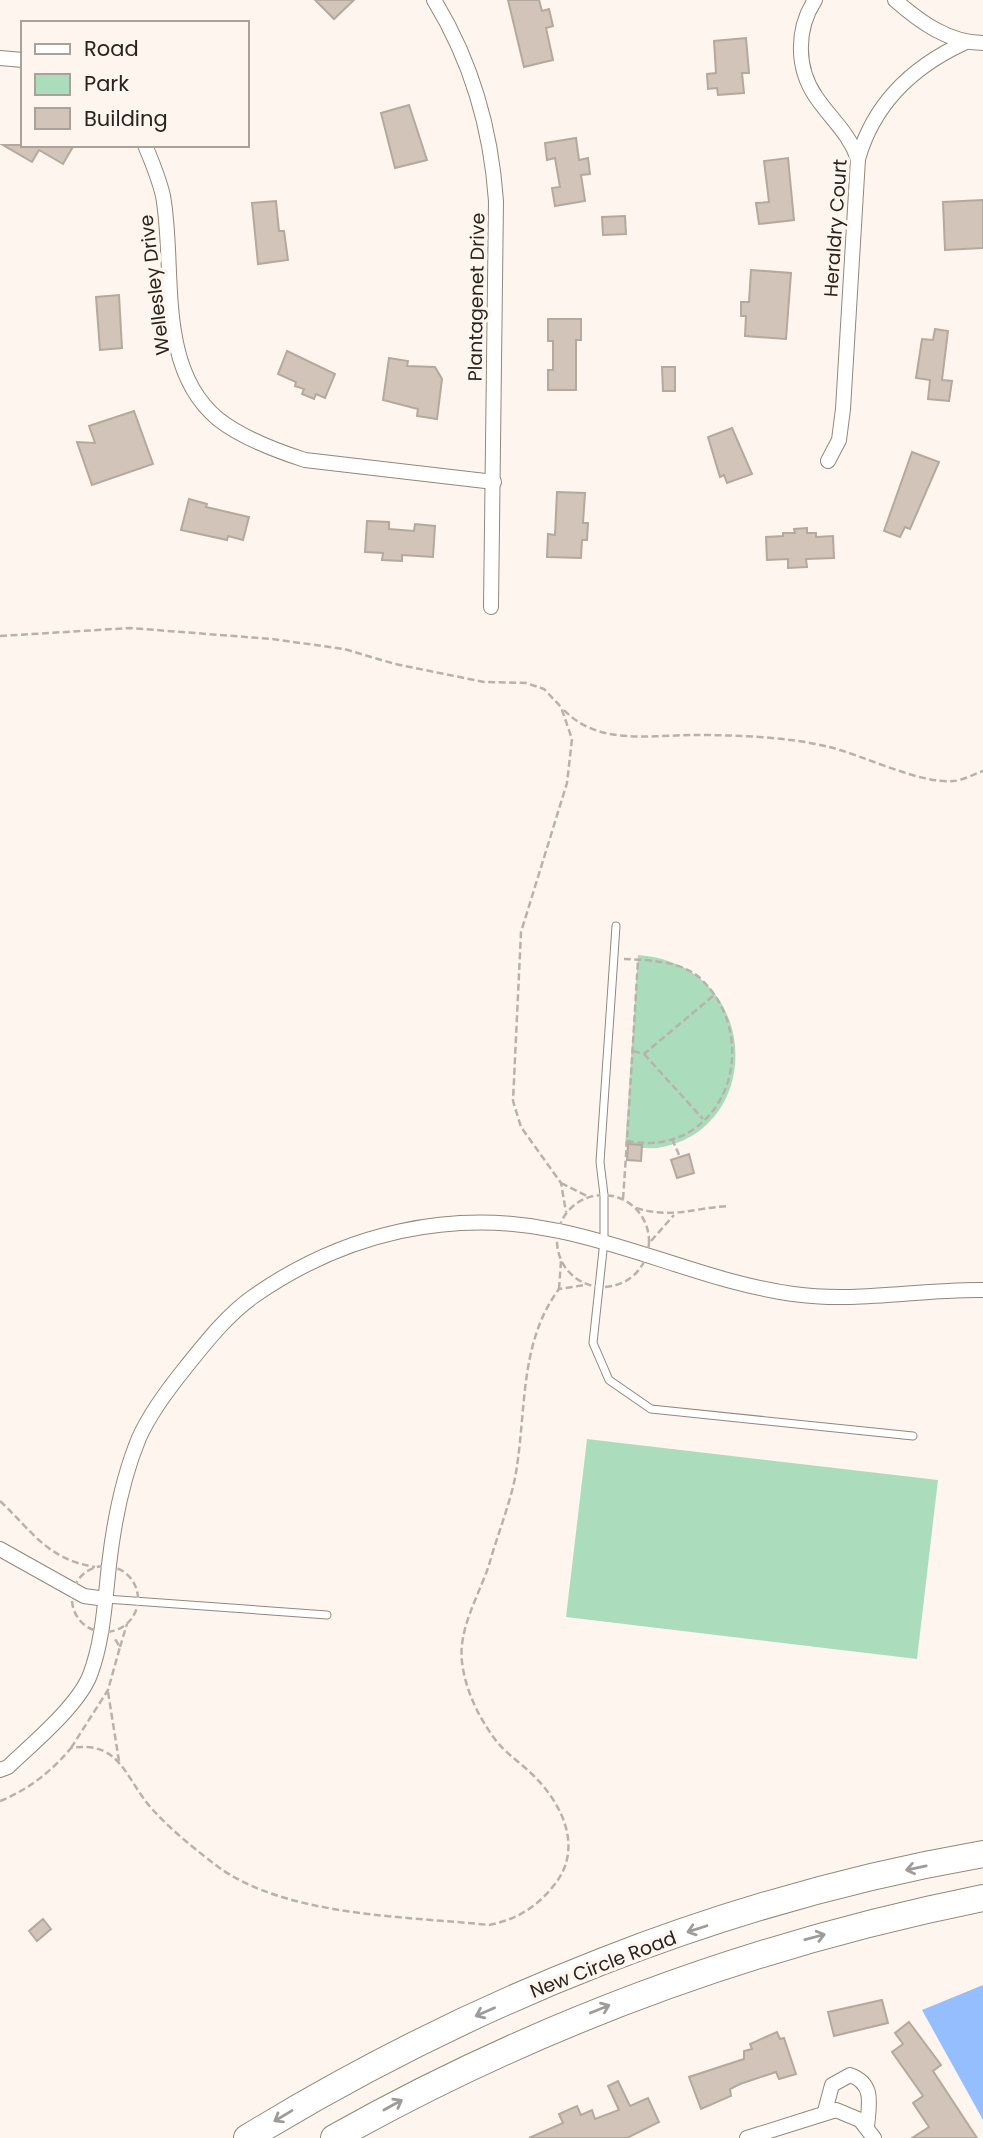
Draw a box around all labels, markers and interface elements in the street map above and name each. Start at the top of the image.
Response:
legend [21,21,248,147]
text: Road [84,34,139,63]
text: Park [84,69,129,98]
text: Building [84,104,168,133]
street label: Heraldry Court [817,158,854,298]
street label: Plantagenet Drive [462,212,491,382]
street label: Wellesley Drive [132,213,177,357]
one-way arrow [905,1861,928,1875]
one-way arrow [686,1923,708,1936]
street label: New Circle Road [526,1924,680,2005]
one-way arrow [803,1930,826,1943]
one-way arrow [588,2002,610,2015]
one-way arrow [475,2006,497,2019]
one-way arrow [383,2098,403,2112]
one-way arrow [274,2109,294,2123]

